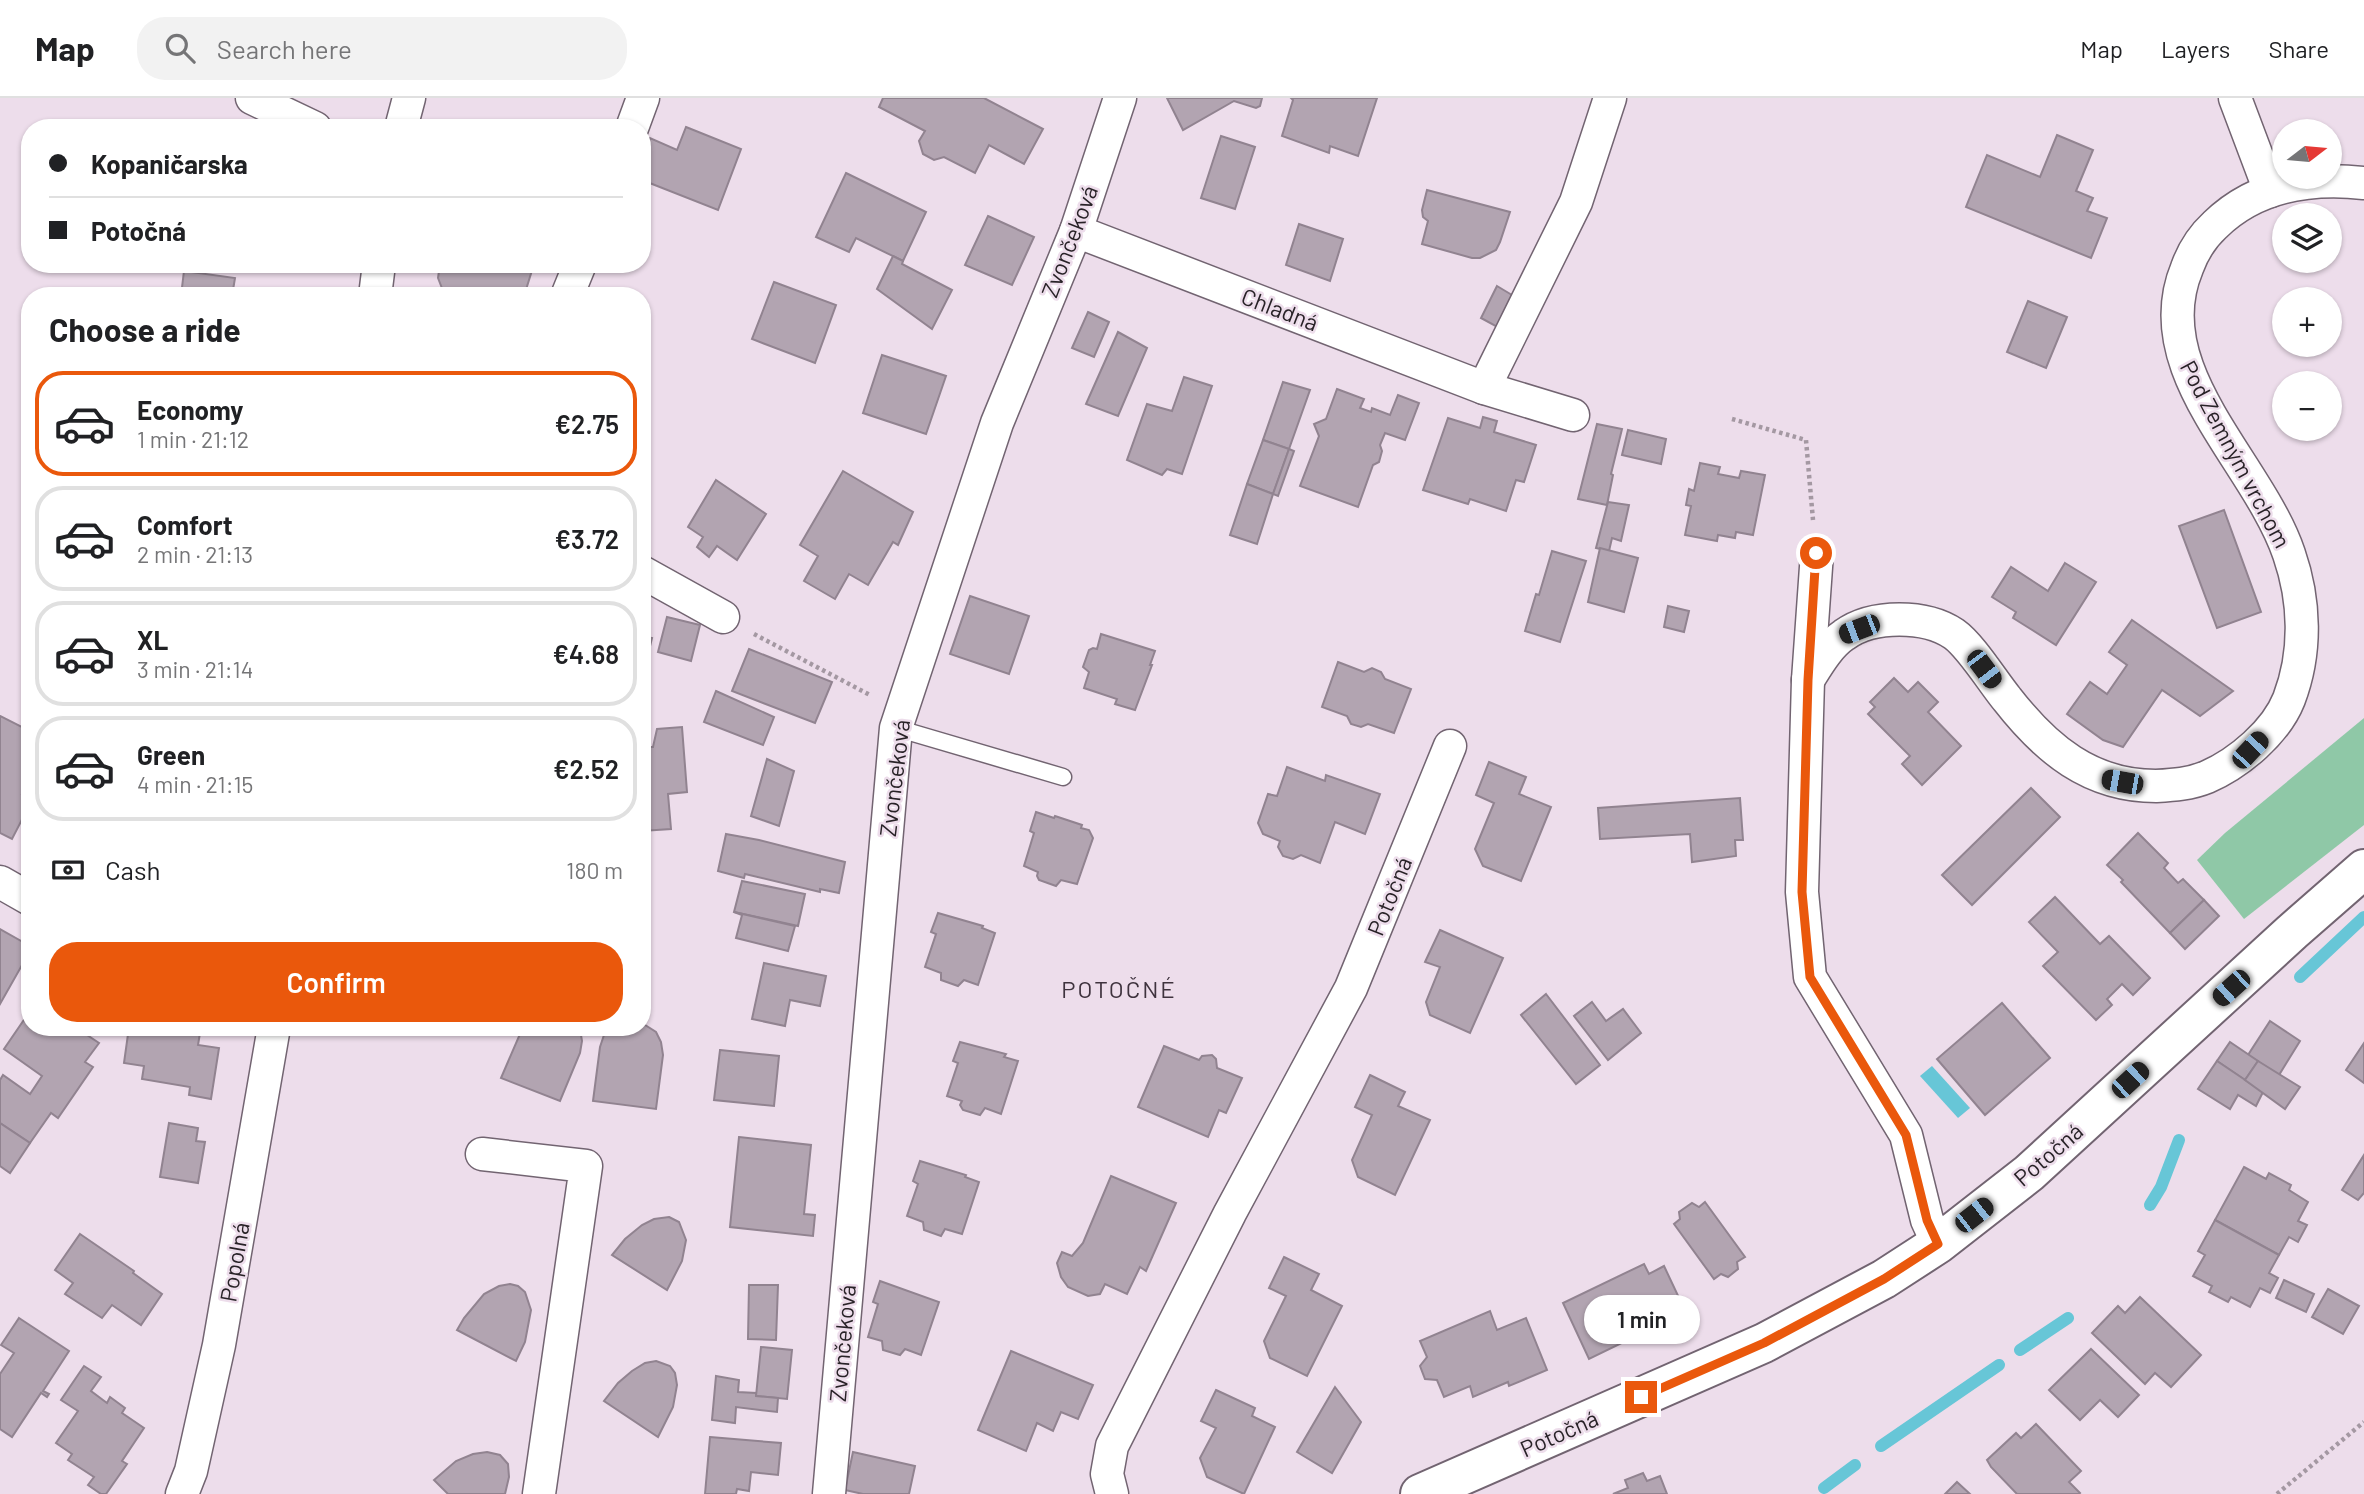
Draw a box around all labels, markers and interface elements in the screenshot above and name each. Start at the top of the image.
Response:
search box [137,17,627,80]
text: Map [35,28,95,68]
icon: search [161,29,199,67]
text: Search here [217,33,352,64]
text: Map [2080,34,2123,63]
text: Layers [2161,34,2230,63]
text: Share [2268,34,2329,63]
north arrow [2272,119,2342,189]
map controls [2272,119,2342,441]
text: Kopaničarska [91,148,248,179]
street label: Zvončeková [1035,181,1103,301]
button: layers [2272,203,2342,273]
text: Potočná [91,215,186,246]
street label: Chladná [1238,282,1322,336]
button: + [2272,287,2342,357]
text: Choose a ride [49,310,241,348]
street label: Pod Zemným vrchom [2175,356,2297,552]
button: − [2272,371,2342,441]
icon: car [53,392,116,455]
text: Economy [137,394,243,425]
text: €2.75 [555,408,619,439]
text: 1 min · 21:12 [137,425,249,453]
icon: car [53,507,116,570]
text: Comfort [137,509,233,540]
text: €3.72 [555,523,619,554]
route start [1800,537,1832,569]
text: 2 min · 21:13 [137,540,253,568]
car [1836,612,1883,646]
icon: car [53,622,116,685]
text: XL [137,624,168,655]
text: €4.68 [553,638,619,669]
car [1963,646,2006,692]
text: 3 min · 21:14 [137,655,253,683]
street label: Zvončeková [873,718,915,838]
car [2228,727,2273,773]
icon: car [53,737,116,800]
text: Green [137,739,205,770]
text: €2.52 [553,753,619,784]
car [2100,768,2145,796]
text: 4 min · 21:15 [137,770,253,798]
icon: cash [49,851,87,889]
street label: Potočná [1361,853,1417,939]
text: Cash [105,854,160,885]
text: 180 m [566,856,623,884]
button: Confirm [49,942,623,1022]
car [2209,966,2254,1010]
district label: POTOČNÉ [1061,974,1177,1003]
car [2108,1058,2153,1102]
street label: Potočná [2008,1116,2088,1192]
car [1951,1194,1998,1236]
street label: Popolná [213,1220,255,1304]
street label: Zvončeková [823,1283,861,1403]
callout: 1 min [1583,1296,1699,1344]
text: 1 min [1617,1305,1667,1333]
route end [1625,1381,1657,1413]
street label: Potočná [1516,1403,1602,1463]

